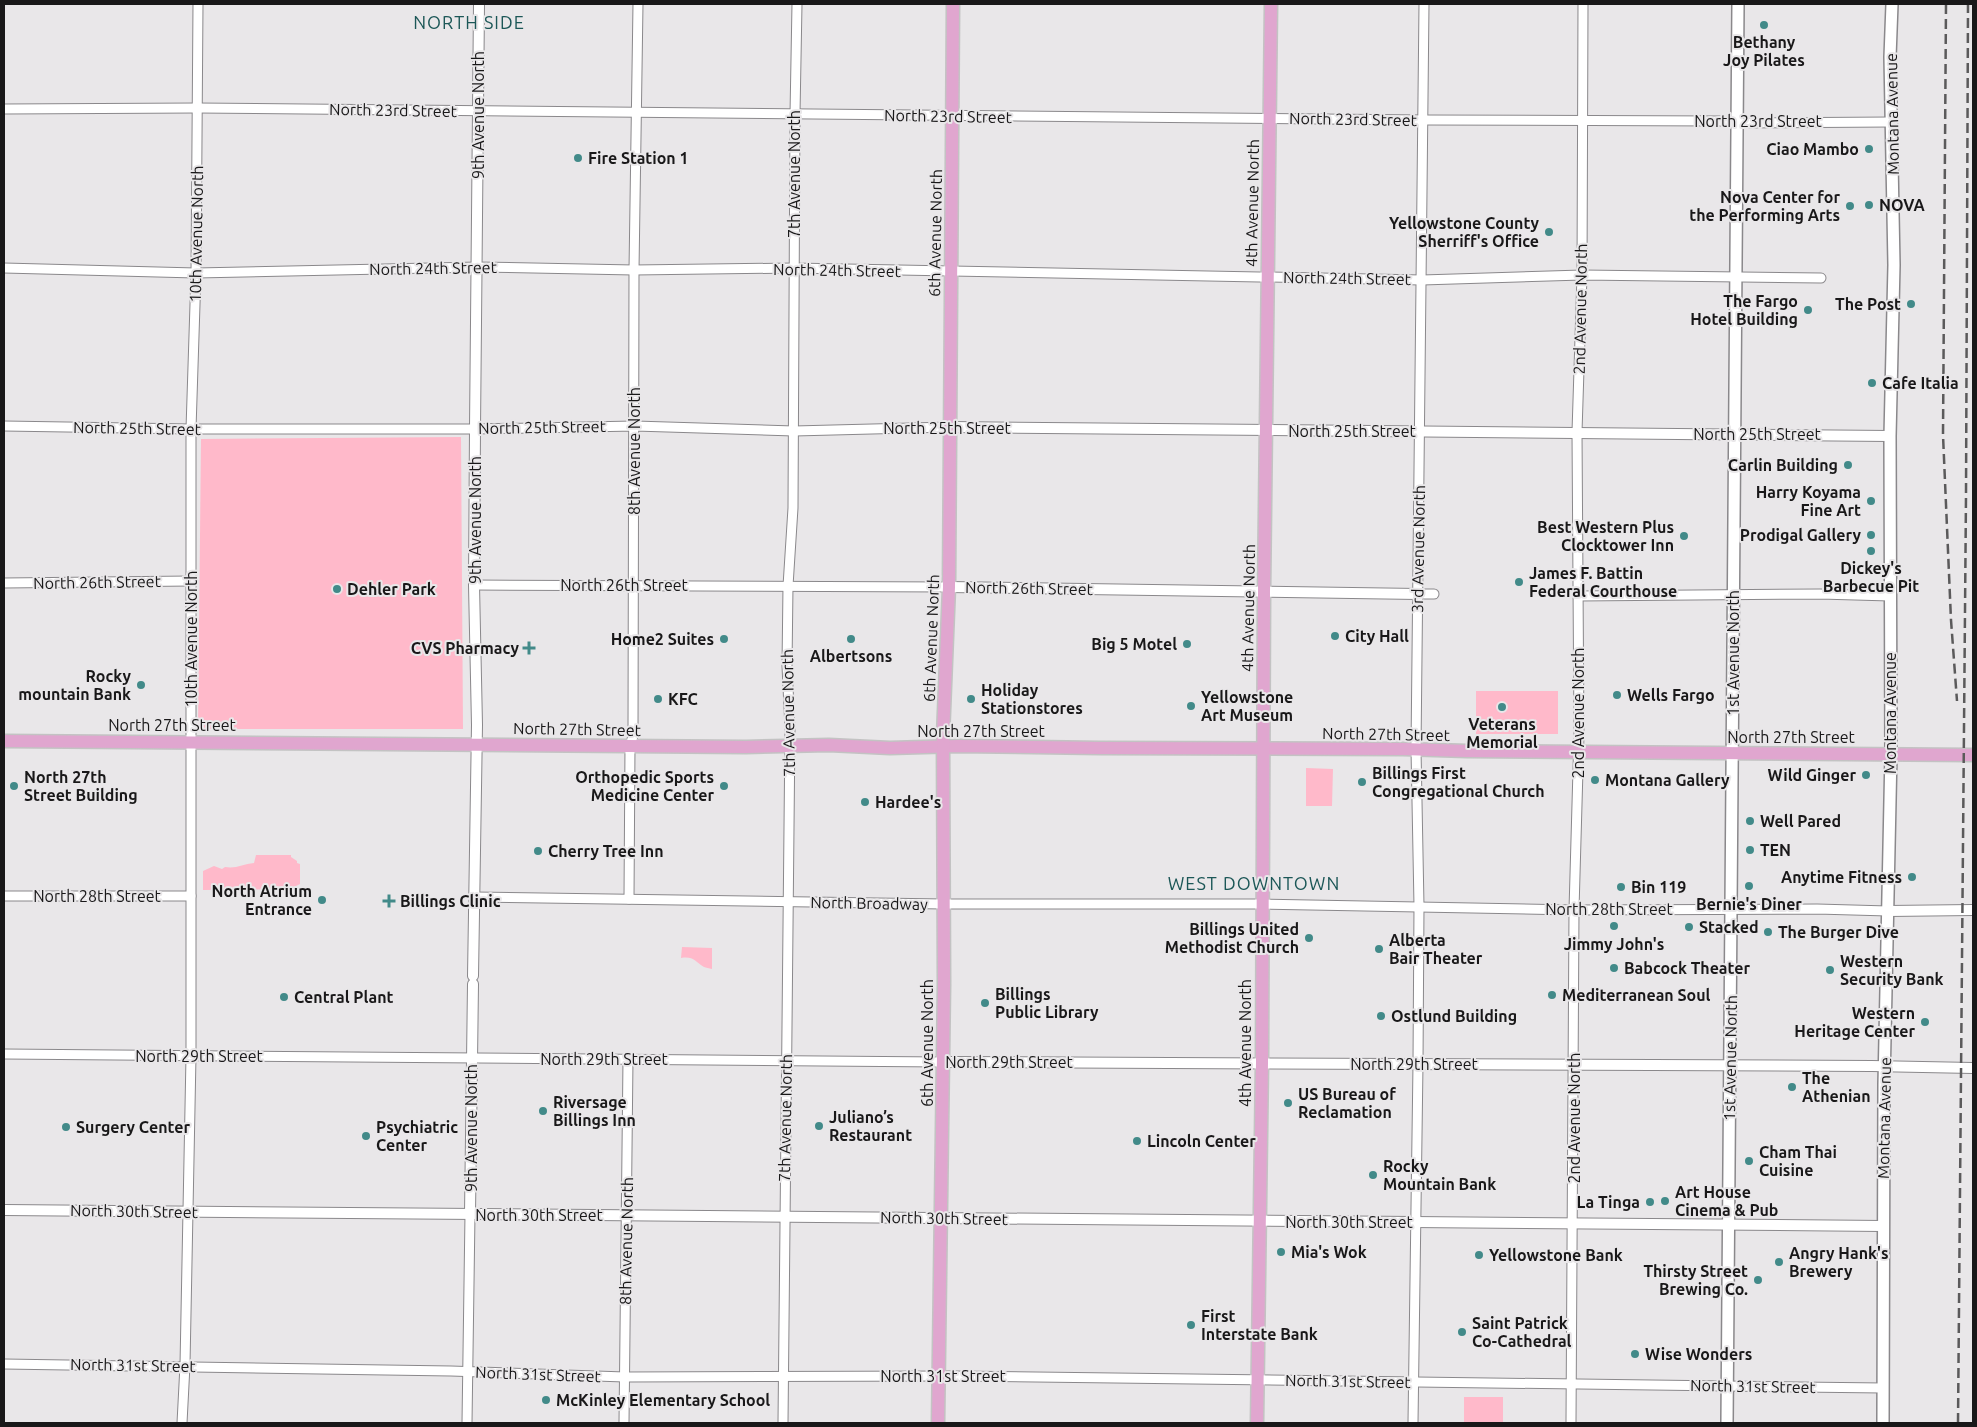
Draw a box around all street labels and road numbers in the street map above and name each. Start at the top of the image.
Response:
street label: 9th Avenue North [469,51,487,179]
street label: Montana Avenue [1882,53,1902,175]
street label: North 23rd Street [329,100,458,120]
street label: North 23rd Street [884,106,1013,126]
street label: North 23rd Street [1289,109,1418,129]
street label: 7th Avenue North [785,110,803,238]
street label: North 23rd Street [1694,112,1823,130]
street label: 4th Avenue North [1242,139,1262,267]
street label: 10th Avenue North [186,165,206,303]
street label: 6th Avenue North [925,169,945,297]
street label: 2nd Avenue North [1570,243,1590,375]
street label: North 24th Street [369,258,498,278]
street label: North 24th Street [773,260,902,280]
street label: North 24th Street [1283,268,1412,288]
street label: 8th Avenue North [625,387,643,515]
street label: North 25th Street [478,417,607,437]
street label: North 25th Street [73,418,202,438]
street label: North 25th Street [883,419,1012,437]
street label: North 25th Street [1288,422,1417,440]
street label: North 25th Street [1693,425,1822,443]
street label: 9th Avenue North [466,456,484,584]
street label: 3rd Avenue North [1408,485,1428,613]
street label: 4th Avenue North [1238,544,1258,672]
street label: 10th Avenue North [182,571,200,707]
street label: North 26th Street [33,572,162,592]
street label: 6th Avenue North [920,574,942,702]
street label: North 26th Street [560,576,689,594]
street label: North 26th Street [965,578,1094,598]
street label: 1st Avenue North [1724,590,1742,716]
street label: 2nd Avenue North [1569,647,1587,779]
street label: 7th Avenue North [778,649,798,777]
street label: Montana Avenue [1881,652,1899,774]
street label: North 27th Street [108,716,237,734]
street label: North 27th Street [513,719,642,739]
street label: North 27th Street [917,722,1046,740]
street label: North 27th Street [1322,724,1451,744]
street label: North 27th Street [1727,728,1856,746]
street label: North 28th Street [33,887,162,905]
street label: North Broadway [810,893,928,913]
street label: North 28th Street [1545,900,1674,918]
street label: 6th Avenue North [918,979,936,1107]
street label: 4th Avenue North [1236,979,1254,1107]
street label: 1st Avenue North [1720,995,1740,1121]
street label: North 29th Street [135,1047,264,1065]
street label: North 29th Street [540,1050,669,1068]
street label: 2nd Avenue North [1565,1052,1583,1184]
street label: North 29th Street [945,1053,1074,1071]
street label: 7th Avenue North [775,1054,795,1182]
street label: North 29th Street [1350,1055,1479,1073]
street label: Montana Avenue [1874,1057,1894,1179]
street label: 9th Avenue North [462,1064,480,1192]
street label: 8th Avenue North [616,1177,636,1305]
street label: North 30th Street [70,1201,199,1221]
street label: North 30th Street [475,1206,604,1224]
street label: North 30th Street [880,1208,1009,1228]
street label: North 30th Street [1285,1213,1414,1231]
street label: North 31st Street [70,1355,197,1375]
street label: North 31st Street [475,1363,602,1385]
street label: North 31st Street [880,1367,1006,1385]
street label: North 31st Street [1285,1371,1412,1391]
street label: North 31st Street [1690,1376,1817,1396]

